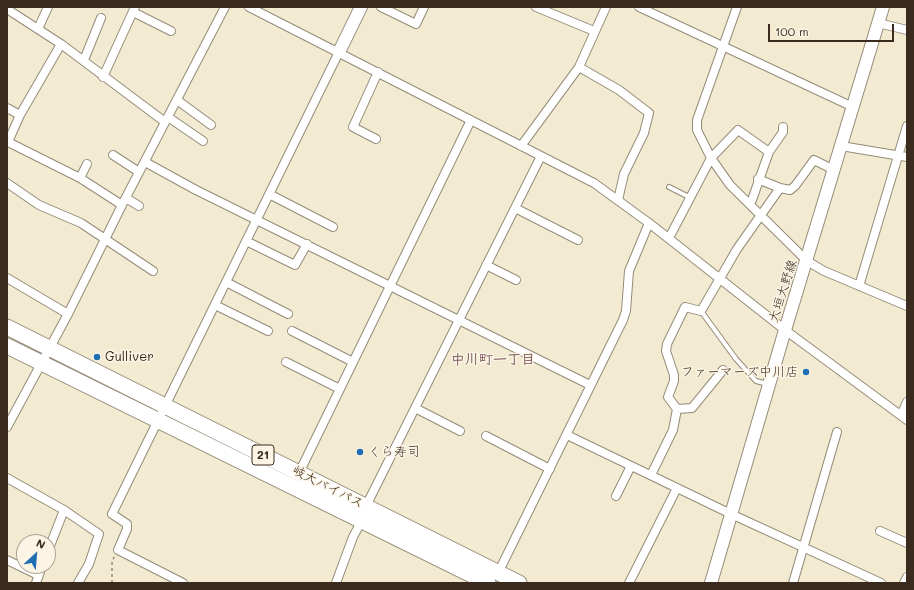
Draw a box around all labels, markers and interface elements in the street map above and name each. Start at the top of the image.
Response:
scale bar [770,16,896,42]
text: 100 m [775,23,809,39]
street label: 大垣大野線 [766,258,800,324]
place label: Gulliver [105,349,154,365]
marker: Gulliver [92,352,102,362]
district label: 中川町一丁目 [451,352,535,368]
place label: ファーマーズ中川店 [681,364,798,380]
marker: ファーマーズ中川店 [801,367,811,377]
place label: くら寿司 [368,444,420,460]
road number: 21 [252,445,274,465]
marker: くら寿司 [355,447,365,457]
street label: 岐大バイパス [290,462,366,512]
north arrow [16,534,56,574]
text: N [34,535,48,552]

